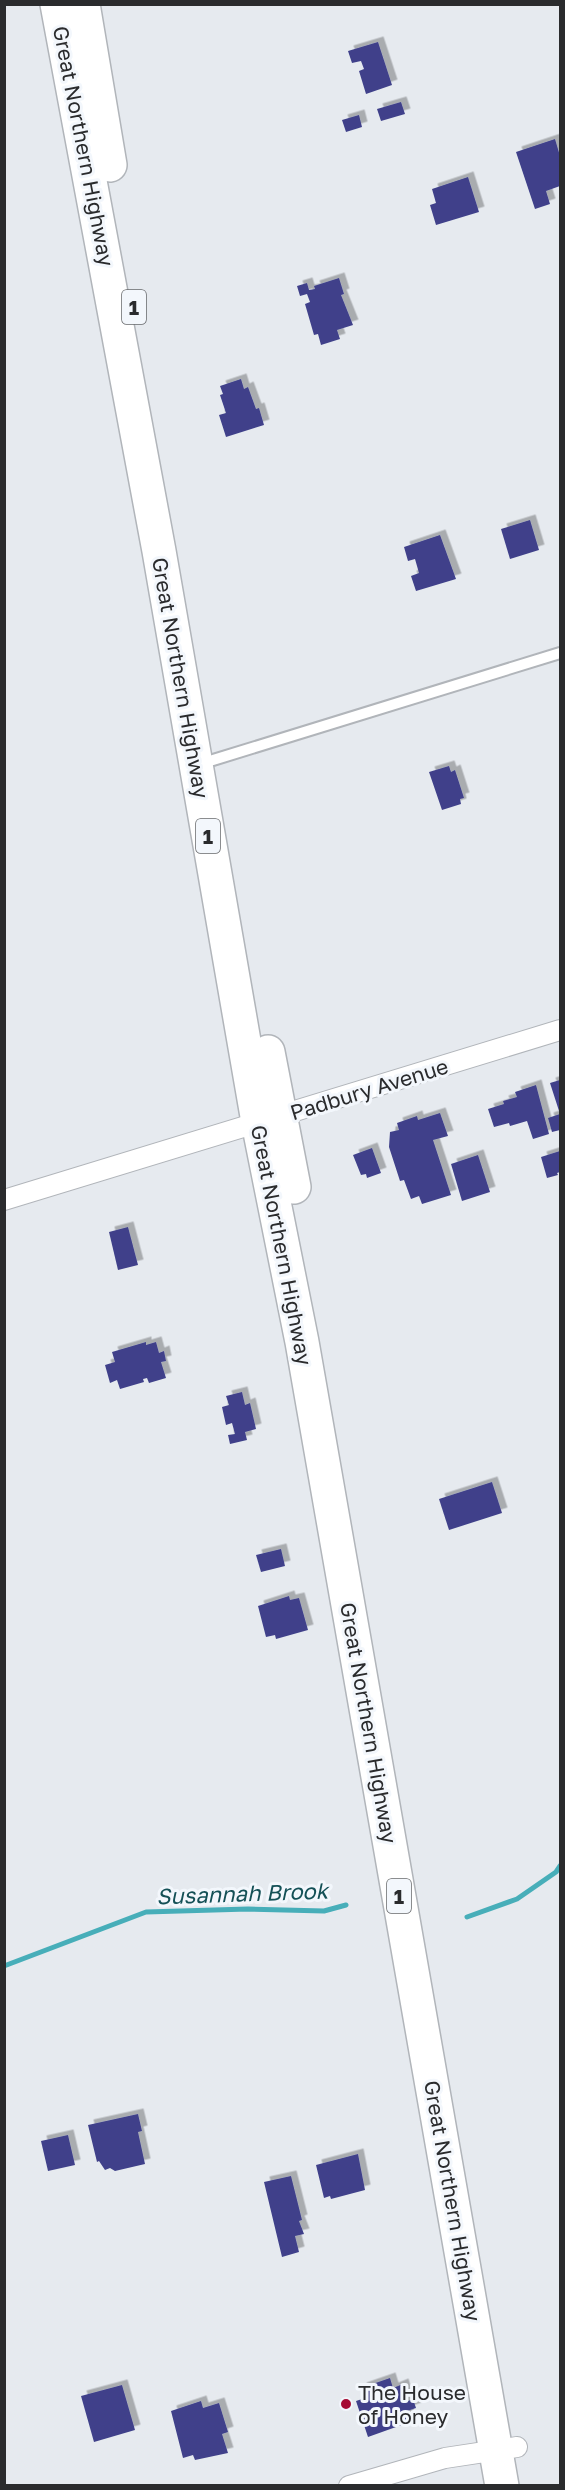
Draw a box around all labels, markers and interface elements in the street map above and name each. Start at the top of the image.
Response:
street label: Great Northern Highway [48,24,120,269]
road number: 1 [122,290,146,324]
street label: Great Northern Highway [147,555,215,801]
road number: 1 [196,819,220,853]
street label: Padbury Avenue [287,1053,451,1125]
street label: Great Northern Highway [246,1123,318,1368]
street label: Great Northern Highway [335,1600,403,1846]
water label: Susannah Brook [156,1876,331,1909]
road number: 1 [387,1879,411,1913]
street label: Great Northern Highway [419,2078,487,2324]
place label: The House of Honey [358,2379,466,2429]
marker: The House of Honey [339,2397,353,2411]

